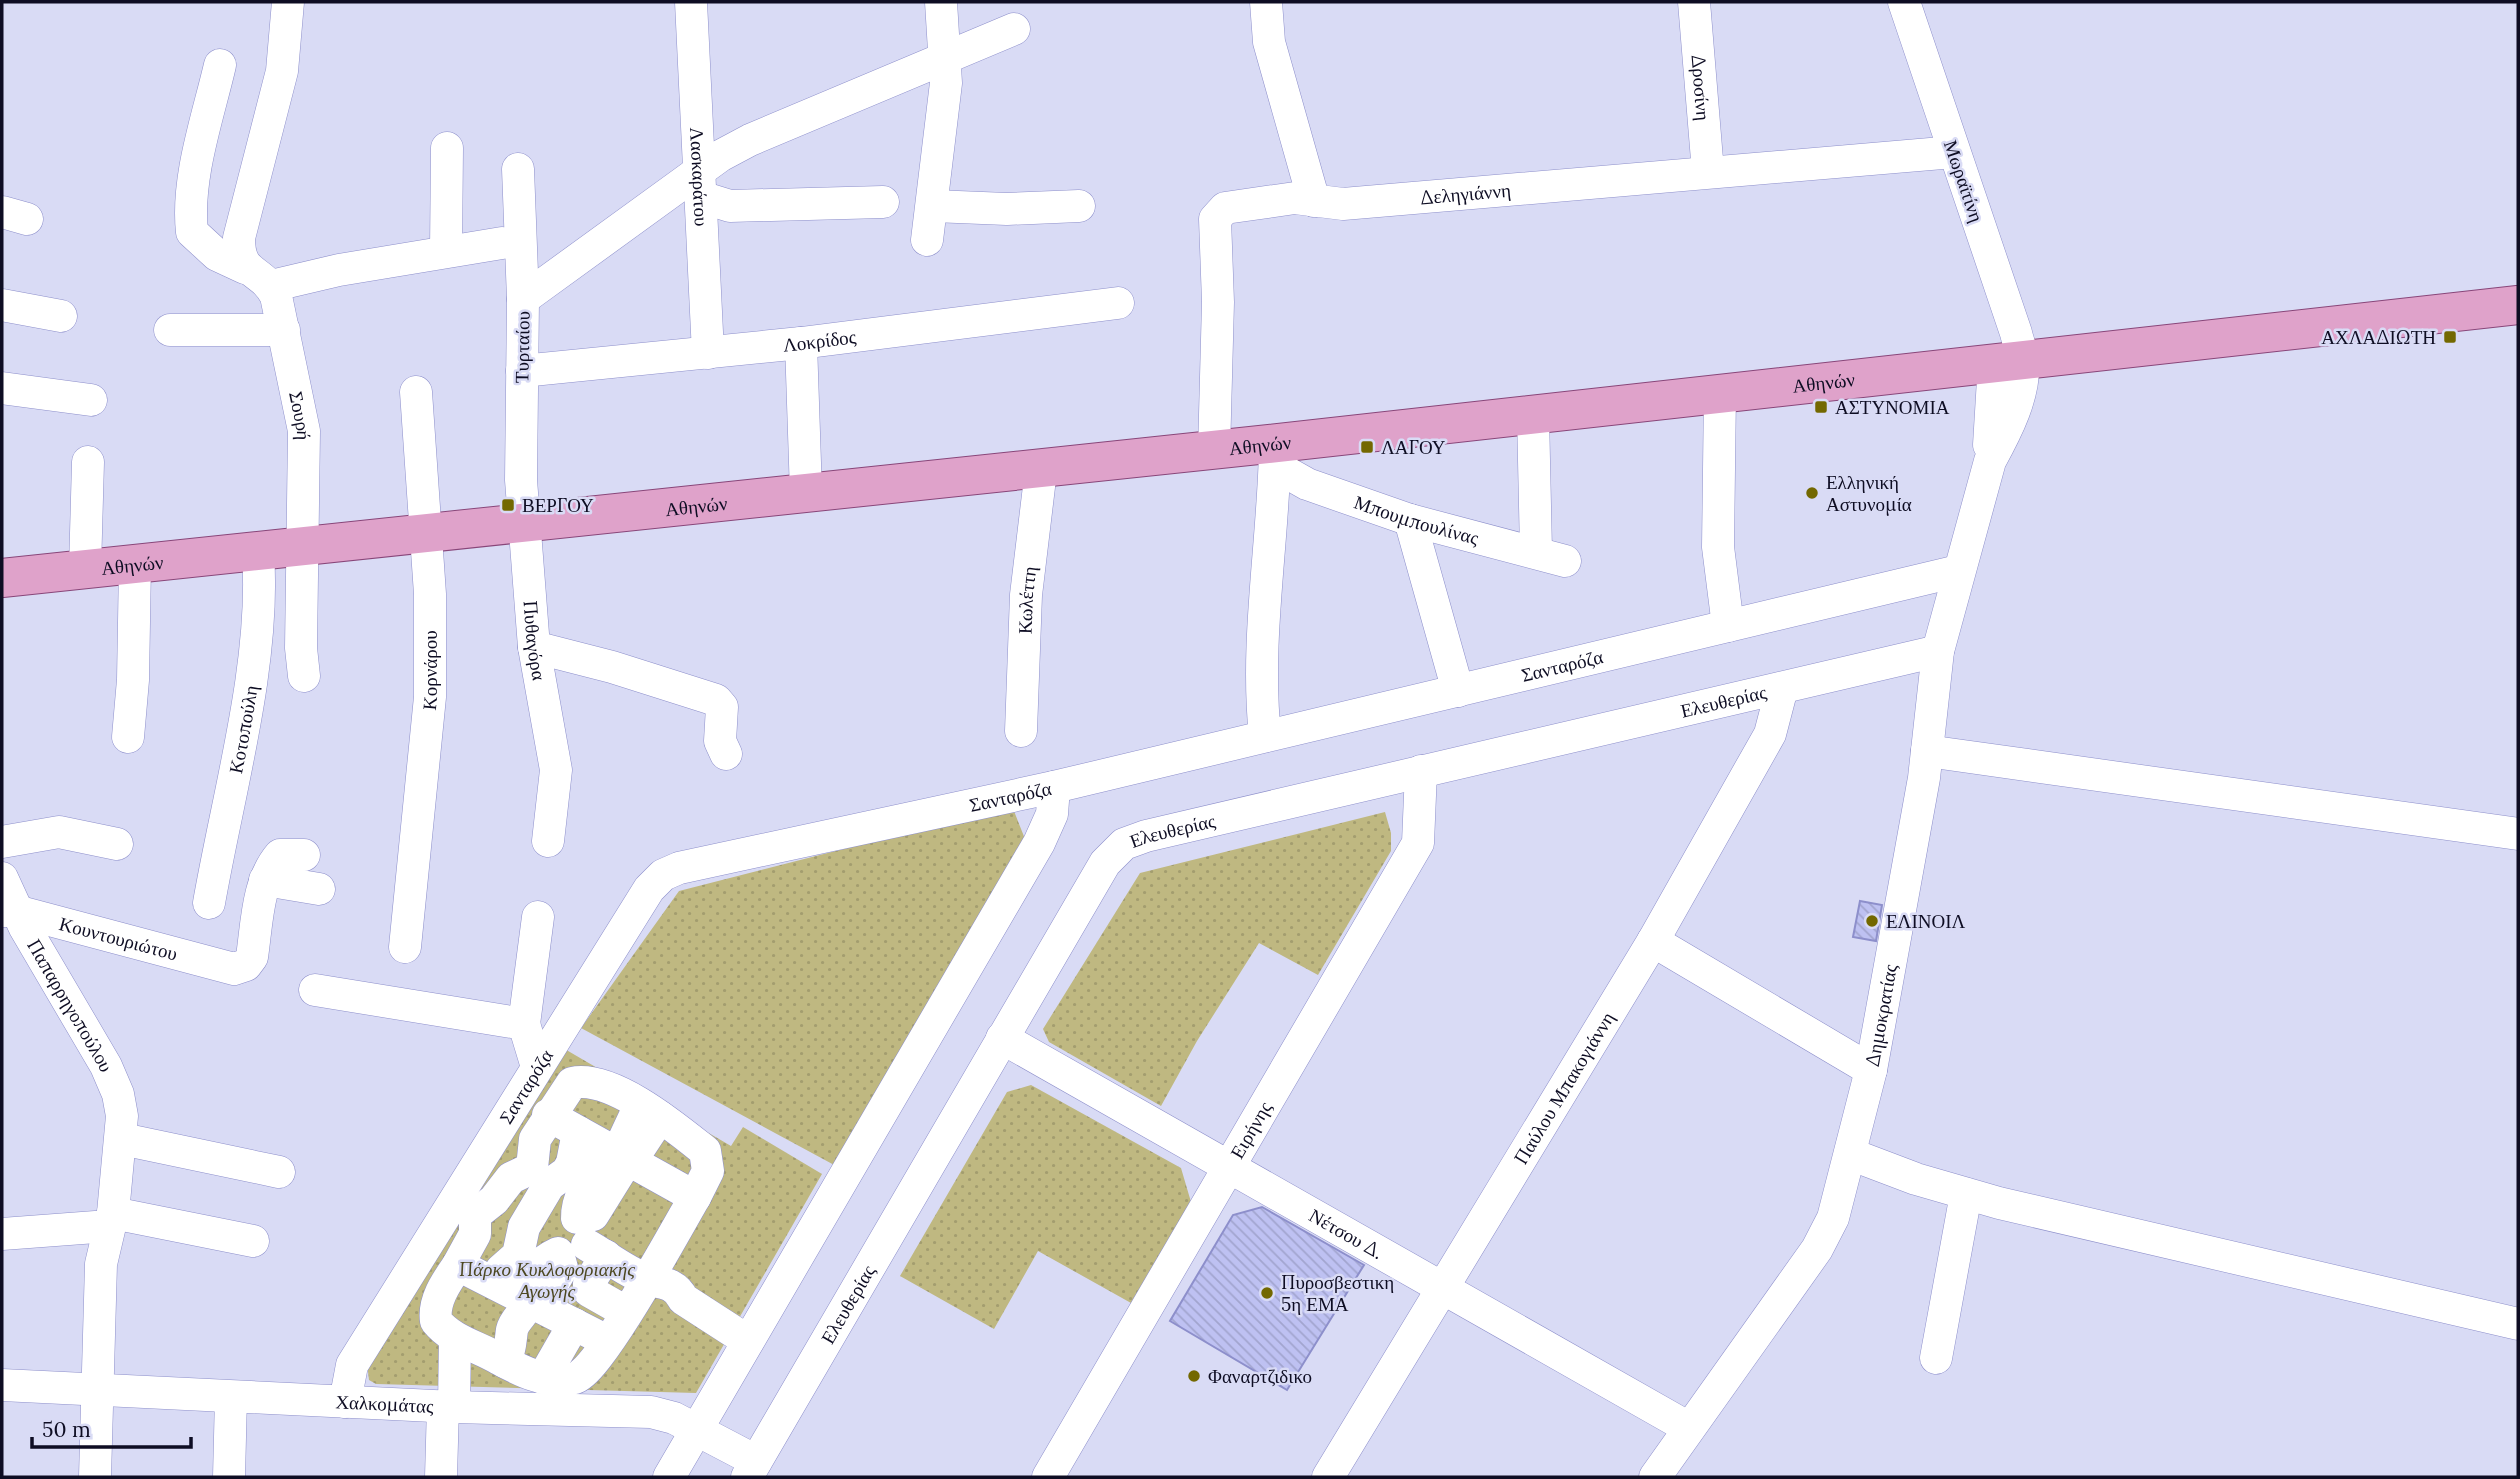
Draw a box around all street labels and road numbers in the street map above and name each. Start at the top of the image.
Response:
street label: Δροσίνη [1686,54,1716,122]
street label: Λασκαράτου [685,127,714,227]
street label: Μωραϊτίνη [1939,137,1989,225]
street label: Δεληγιάννη [1419,178,1512,209]
street label: Τυρταίου [509,311,535,383]
street label: Λοκρίδος [782,324,858,357]
street label: Αθηνών [1791,367,1856,398]
street label: Σουρή [284,389,316,440]
street label: Αθηνών [1228,430,1293,460]
street label: Μπουμπουλίνας [1351,489,1482,550]
street label: Αθηνών [664,491,729,521]
street label: Αθηνών [100,550,165,580]
street label: Κωλέττη [1013,565,1041,634]
street label: Πυθαγόρα [518,599,552,682]
street label: Κορνάρου [417,630,442,711]
street label: Σανταρόζα [1519,644,1605,687]
street label: Ελευθερίας [1678,679,1769,723]
street label: Κοτοπούλη [223,684,263,776]
street label: Σανταρόζα [967,776,1054,817]
street label: Ελευθερίας [1126,808,1218,853]
street label: Κουντουριώτου [57,911,180,965]
street label: Παπαρρηγοπούλου [22,935,119,1075]
street label: Δημοκρατίας [1860,962,1902,1068]
street label: Παύλου Μπακογιάννη [1508,1007,1619,1169]
street label: Σανταρόζα [494,1045,558,1128]
street label: Ειρήνης [1225,1096,1277,1163]
street label: Νέτσου Δ. [1305,1203,1388,1264]
street label: Ελευθερίας [815,1260,880,1348]
street label: Χαλκομάτας [335,1389,435,1418]

